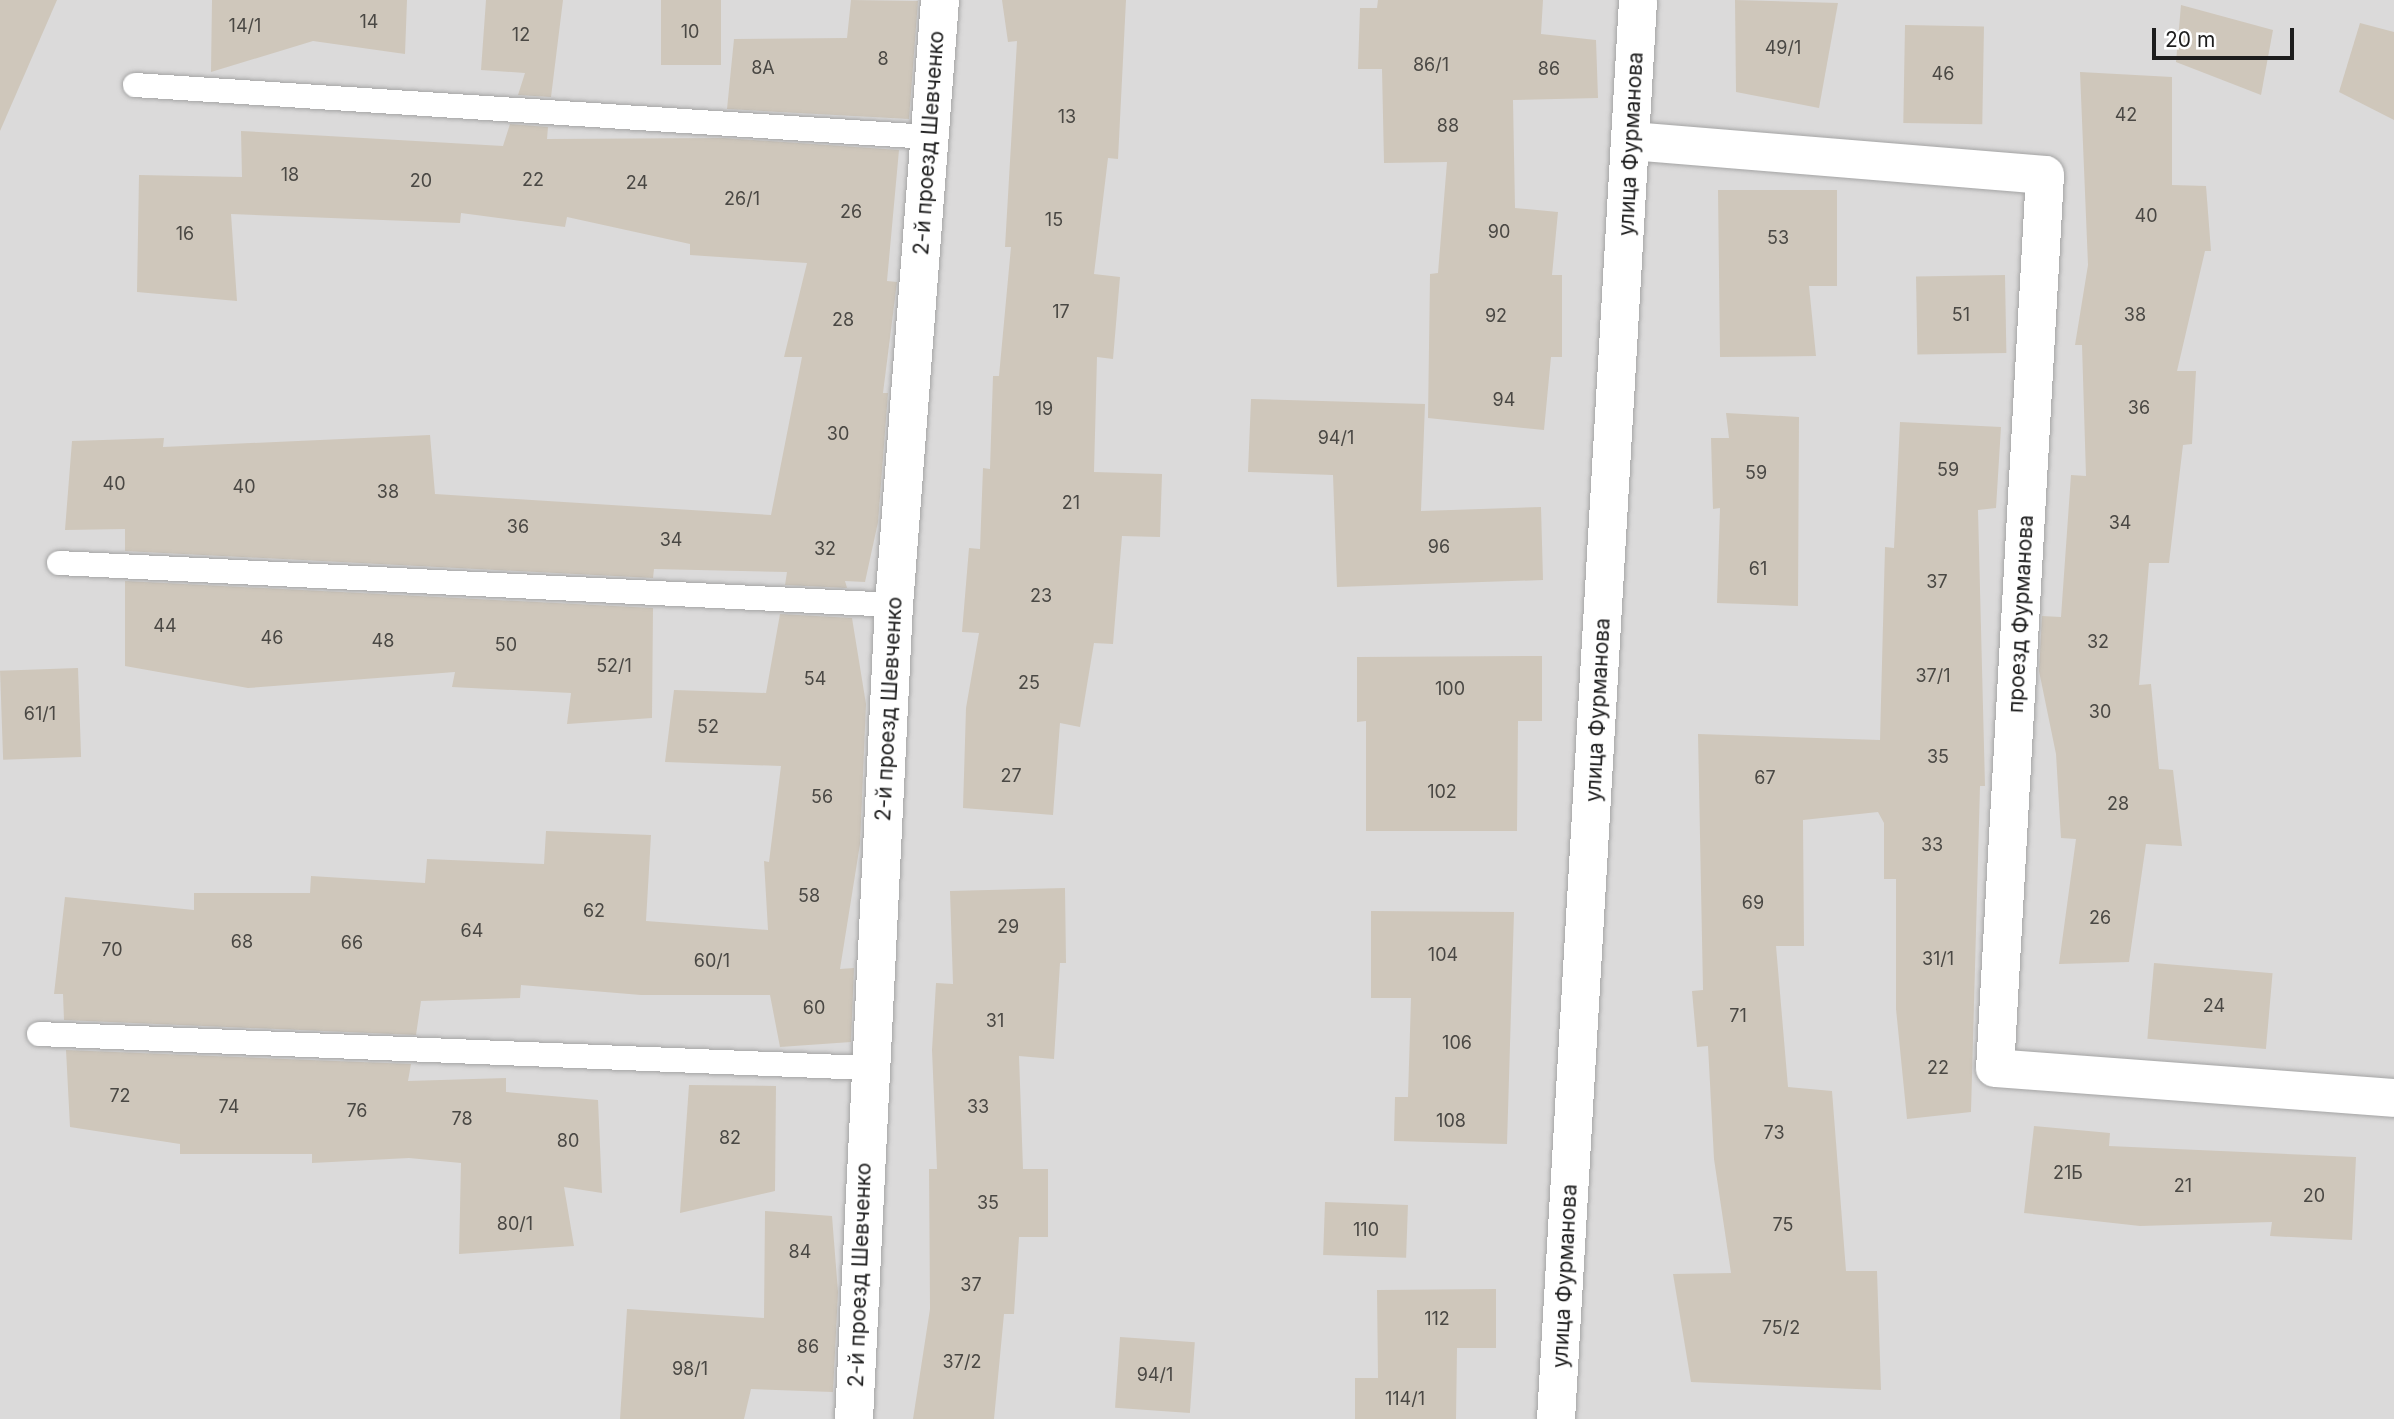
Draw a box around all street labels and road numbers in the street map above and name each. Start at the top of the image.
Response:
street label: 2-й проезд Шевченко [909,30,949,256]
street label: улица Фурманова [1614,51,1648,237]
street label: проезд Фурманова [2003,514,2039,714]
street label: 2-й проезд Шевченко [871,596,907,822]
street label: улица Фурманова [1581,617,1615,803]
street label: 2-й проезд Шевченко [843,1162,877,1388]
street label: улица Фурманова [1548,1183,1582,1369]

